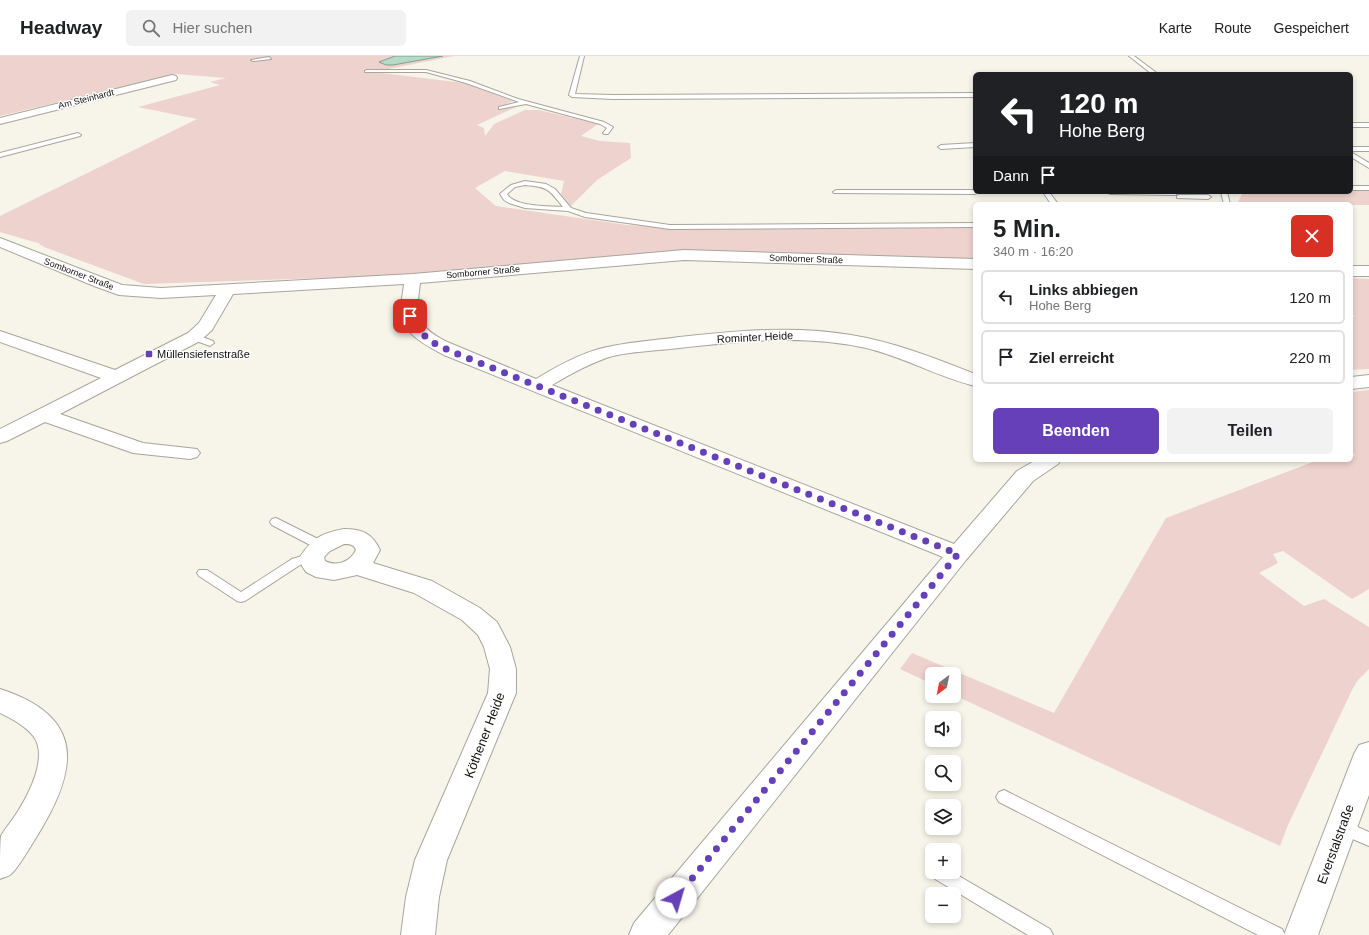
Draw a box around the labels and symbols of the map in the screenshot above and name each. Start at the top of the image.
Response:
street label: Am Steinhardt [57,87,115,111]
street label: Somborner Straße [769,253,843,265]
street label: Somborner Straße [43,256,115,292]
street label: Somborner Straße [446,264,520,280]
pin [393,299,427,333]
street label: Rominter Heide [717,329,793,345]
place label: Müllensiefenstraße [157,348,250,360]
marker: Müllensiefenstraße [144,349,154,359]
north arrow [925,667,961,703]
street label: Köthener Heide [461,690,508,780]
street label: Everstalstraße [1314,802,1357,886]
position arrow [655,877,697,919]

